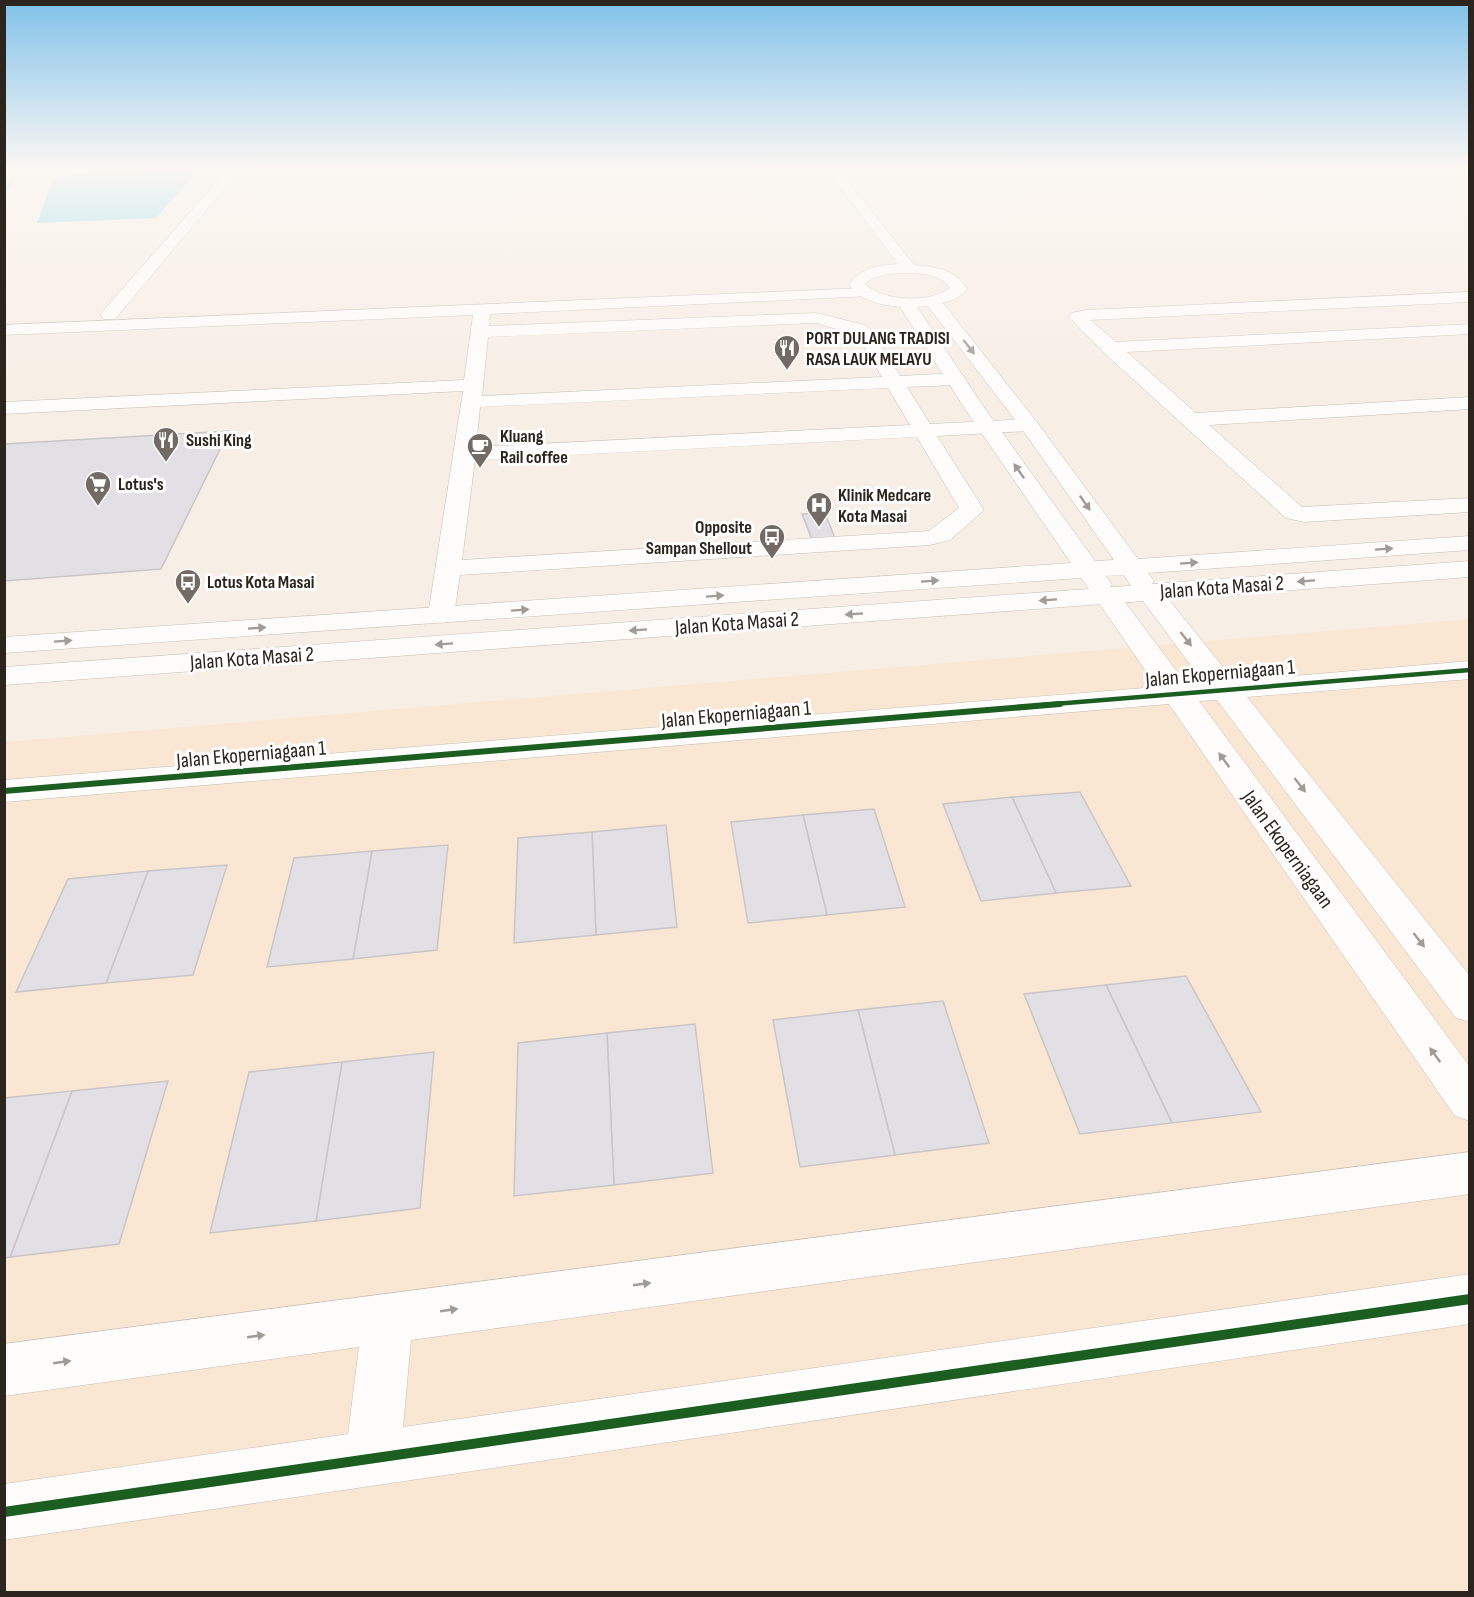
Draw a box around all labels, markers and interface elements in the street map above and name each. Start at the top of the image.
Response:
place label: PORT DULANG TRADISI RASA LAUK MELAYU [806,328,950,370]
restaurant icon: PORT DULANG TRADISI RASA LAUK MELAYU [772,333,802,371]
one-way arrow [962,339,975,355]
restaurant icon: Sushi King [151,425,181,463]
place label: Kluang Rail coffee [500,426,568,468]
place label: Sushi King [186,430,252,451]
cafe icon: Kluang Rail coffee [465,431,495,469]
one-way arrow [1014,463,1025,479]
supermarket icon: Lotus's [83,469,113,507]
place label: Lotus's [118,474,164,495]
place label: Klinik Medcare Kota Masai [838,485,931,527]
hospital icon: Klinik Medcare Kota Masai [804,490,834,528]
one-way arrow [1079,495,1091,511]
place label: Opposite Sampan Shellout [646,517,752,559]
bus stop icon: Opposite Sampan Shellout [757,522,787,560]
one-way arrow [1374,545,1393,554]
one-way arrow [1180,559,1199,568]
bus stop icon: Lotus Kota Masai [173,567,203,605]
street label: Jalan Kota Masai 2 [1158,571,1285,604]
place label: Lotus Kota Masai [207,572,315,593]
one-way arrow [1297,576,1316,586]
one-way arrow [921,577,940,586]
one-way arrow [705,592,724,601]
one-way arrow [1039,595,1058,605]
one-way arrow [511,605,530,615]
street label: Jalan Kota Masai 2 [673,607,800,640]
one-way arrow [844,609,863,619]
one-way arrow [248,623,267,632]
one-way arrow [629,625,648,635]
one-way arrow [1180,631,1193,647]
one-way arrow [53,636,72,645]
one-way arrow [434,639,453,649]
street label: Jalan Kota Masai 2 [188,642,315,675]
street label: Jalan Ekoperniagaan 1 [1143,654,1296,693]
street label: Jalan Ekoperniagaan 1 [659,695,812,734]
street label: Jalan Ekoperniagaan 1 [174,735,327,774]
one-way arrow [1218,752,1230,768]
one-way arrow [1293,778,1305,793]
street label: Jalan Ekoperniagaan [1236,785,1339,913]
one-way arrow [1412,932,1425,948]
one-way arrow [1430,1047,1442,1062]
one-way arrow [633,1280,652,1289]
one-way arrow [440,1306,459,1315]
one-way arrow [246,1332,265,1341]
one-way arrow [53,1357,72,1367]

